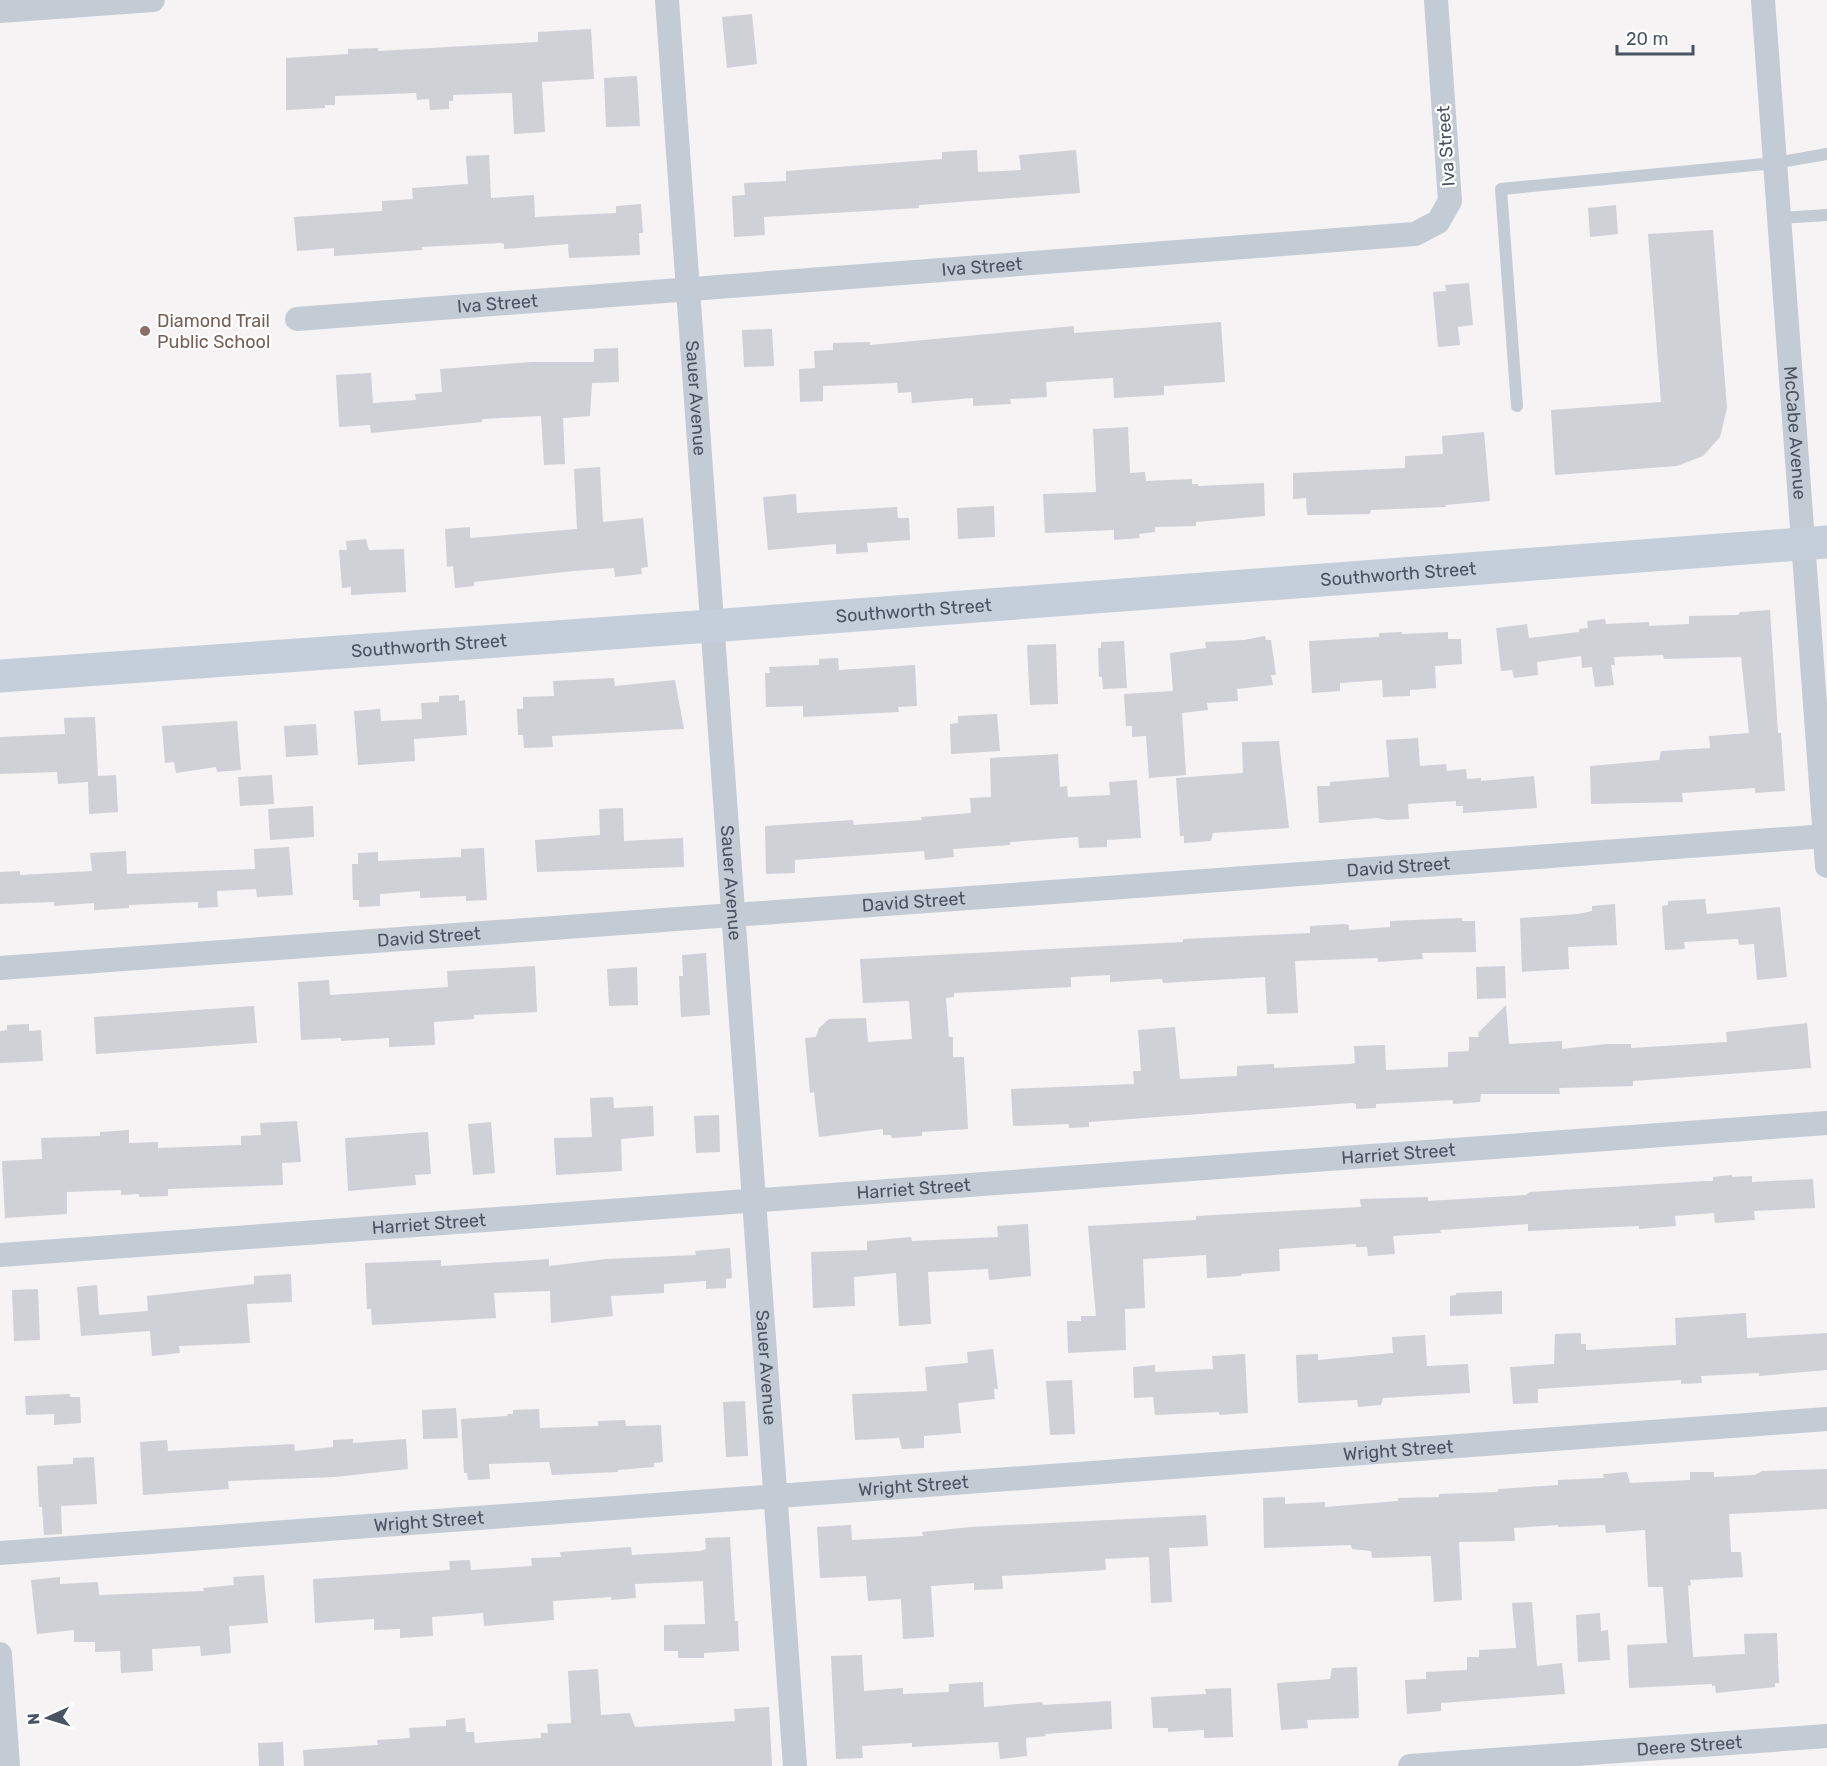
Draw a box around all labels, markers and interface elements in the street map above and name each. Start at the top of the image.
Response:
scale bar [1617,18,1694,56]
text: 20 m [1626,28,1668,50]
street label: Iva Street [1432,105,1460,187]
street label: Iva Street [941,253,1023,281]
street label: Iva Street [456,290,539,318]
place label: Diamond Trail Public School [157,310,270,353]
marker: Diamond Trail Public School [138,324,152,338]
street label: Sauer Avenue [681,340,711,456]
street label: McCabe Avenue [1779,365,1811,500]
street label: Southworth Street [1320,557,1477,591]
street label: Southworth Street [835,594,992,628]
street label: Southworth Street [350,629,508,662]
street label: Sauer Avenue [716,824,746,941]
street label: David Street [1346,852,1451,882]
street label: David Street [861,887,966,917]
street label: David Street [376,922,481,952]
street label: Harriet Street [1340,1139,1456,1169]
street label: Harriet Street [856,1174,971,1204]
street label: Harriet Street [371,1209,487,1239]
street label: Sauer Avenue [751,1309,781,1426]
street label: Wright Street [1342,1435,1454,1465]
street label: Wright Street [858,1471,969,1501]
street label: Wright Street [373,1507,485,1537]
north arrow [18,1688,78,1748]
text: N [24,1713,43,1725]
street label: Deere Street [1636,1731,1743,1761]

